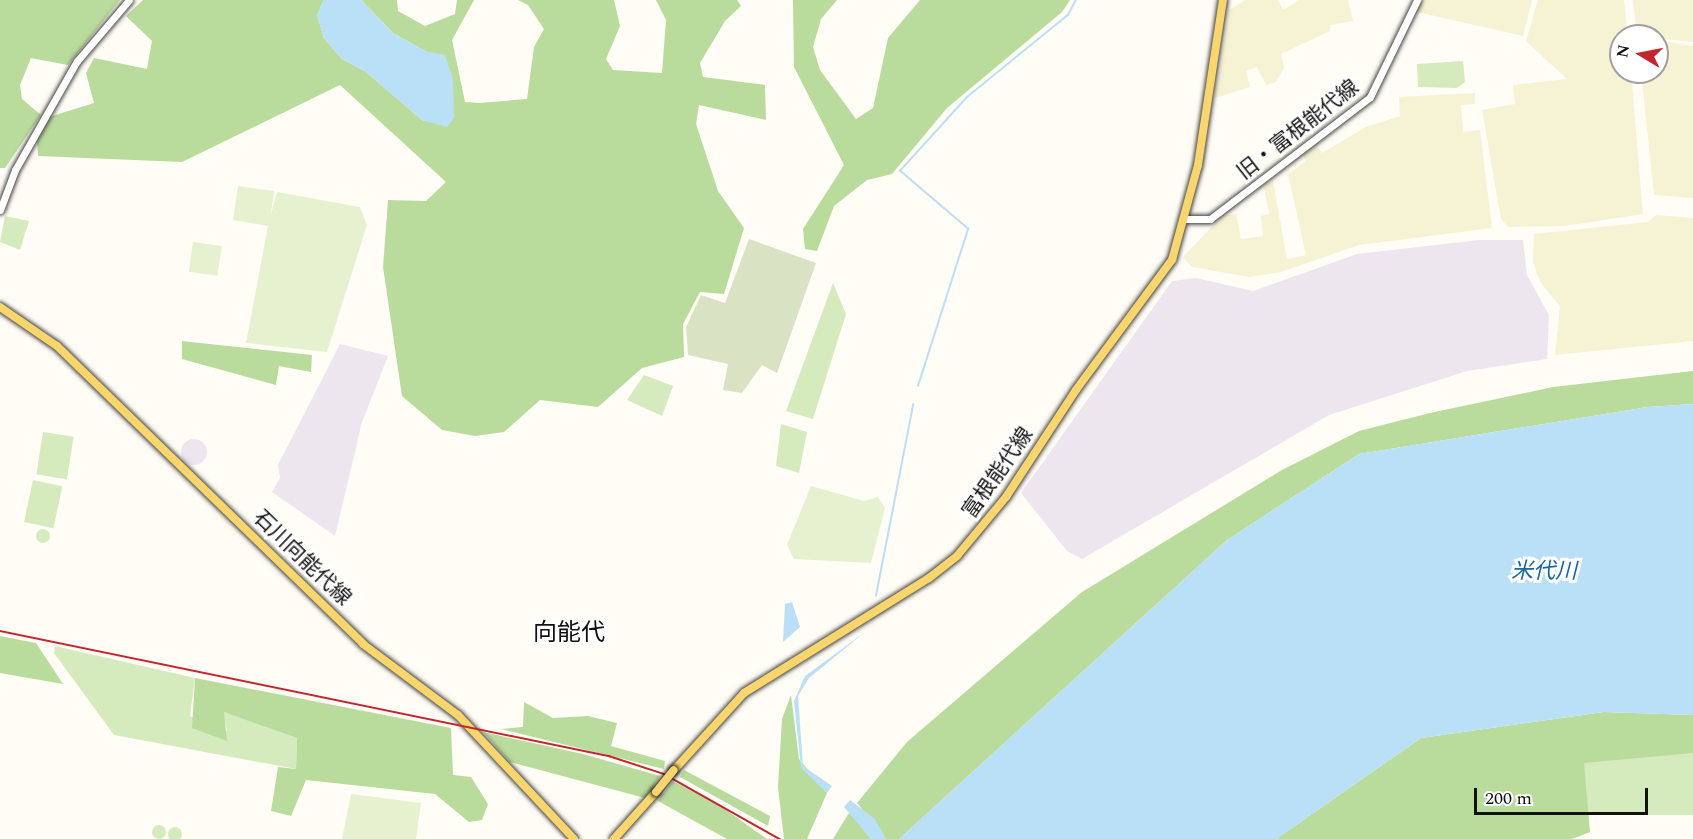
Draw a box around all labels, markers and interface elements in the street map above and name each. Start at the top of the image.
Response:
north arrow [1609,24,1669,84]
text: N [1610,43,1636,60]
street label: 旧・富根能代線 [1232,75,1364,185]
street label: 富根能代線 [958,423,1038,523]
street label: 石川向能代線 [248,505,356,611]
water label: 米代川 [1511,559,1577,585]
district label: 向能代 [533,620,605,648]
scale bar [1477,776,1651,814]
text: 200 m [1485,785,1532,812]

